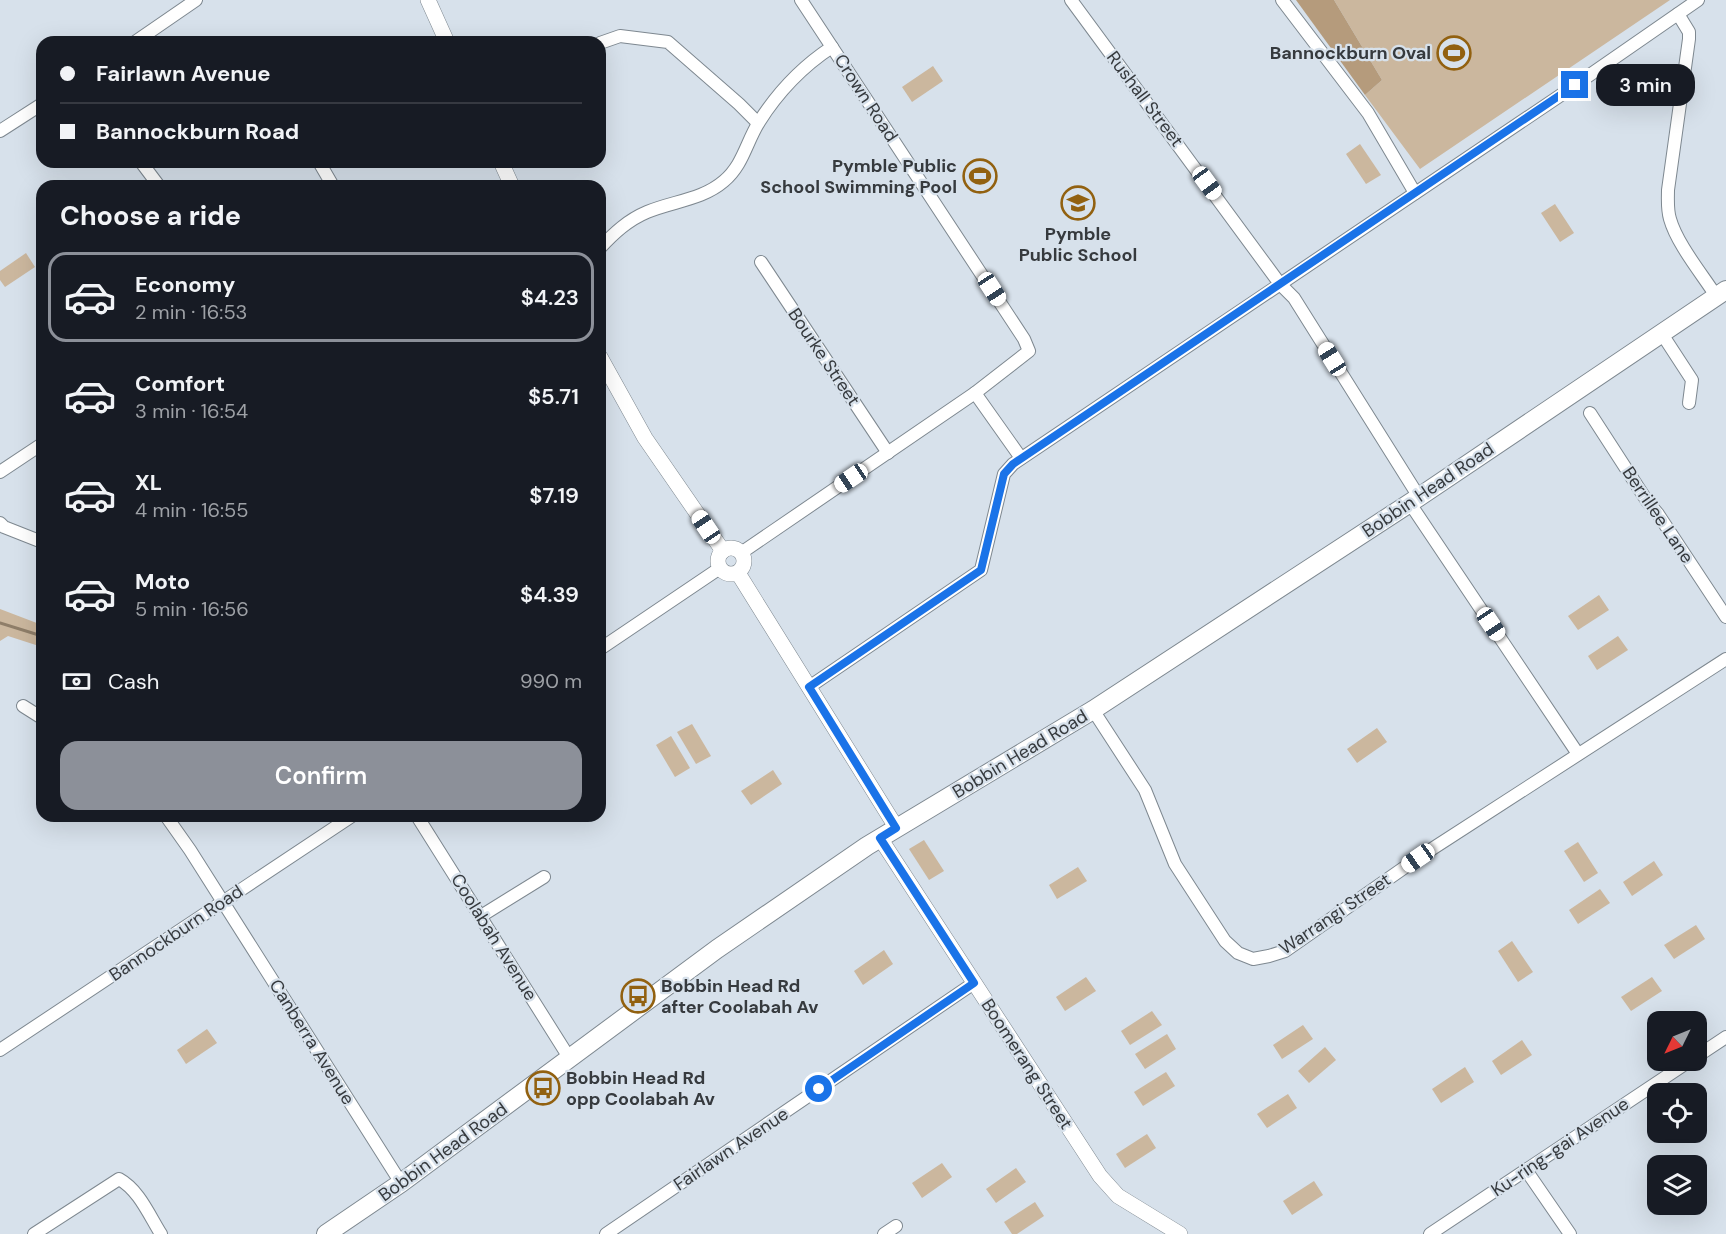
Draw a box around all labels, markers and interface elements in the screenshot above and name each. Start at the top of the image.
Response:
sports icon: Bannockburn Oval [1436,35,1472,71]
place label: Bannockburn Oval [1270,41,1431,65]
street label: Rushall Street [1101,46,1189,152]
street label: Crown Road [829,49,903,147]
text: Fairlawn Avenue [96,59,271,88]
callout: 3 min [1596,64,1695,106]
route end [1561,71,1588,98]
text: 3 min [1619,72,1672,98]
text: Bannockburn Road [96,117,299,146]
place label: Pymble Public School Swimming Pool [760,154,957,199]
sports icon: Pymble Public School Swimming Pool [962,158,998,194]
car [1189,163,1225,203]
school or university icon: Pymble Public School [1060,185,1096,221]
text: Choose a ride [60,198,241,233]
place label: Pymble Public School [1019,222,1137,267]
car [975,269,1009,309]
icon: car [63,270,117,324]
text: Economy [135,270,235,299]
text: $4.23 [521,283,579,312]
text: 2 min · 16:53 [135,299,247,325]
street label: Bourke Street [782,303,866,411]
car [1315,339,1349,379]
icon: car [63,369,117,423]
text: Comfort [135,369,225,398]
text: $5.71 [528,382,579,411]
text: 3 min · 16:54 [135,398,248,424]
street label: Bobbin Head Road [1358,437,1498,543]
car [831,460,871,496]
street label: Berrillee Lane [1617,462,1699,568]
icon: car [63,468,117,522]
text: XL [135,468,162,497]
text: $7.19 [529,481,579,510]
text: 4 min · 16:55 [135,497,248,523]
car [688,507,724,547]
icon: car [63,567,117,621]
text: Moto [135,567,190,596]
text: $4.39 [520,580,579,609]
text: 5 min · 16:56 [135,596,249,622]
car [1473,604,1509,644]
icon: cash [60,665,93,698]
text: Cash [108,667,159,696]
text: 990 m [520,668,582,694]
street label: Bobbin Head Road [948,704,1092,804]
button: Confirm [60,741,582,810]
car [1398,840,1438,876]
street label: Warrangi Street [1274,868,1396,960]
street label: Coolabah Avenue [445,869,543,1005]
street label: Bannockburn Road [104,879,248,987]
place label: Bobbin Head Rd after Coolabah Av [661,974,818,1019]
street label: Canberra Avenue [264,975,360,1109]
bus stop icon: Bobbin Head Rd after Coolabah Av [620,978,656,1014]
street label: Boomerang Street [976,994,1078,1134]
north arrow [1647,1011,1707,1071]
map controls [1647,1011,1707,1215]
place label: Bobbin Head Rd opp Coolabah Av [566,1066,715,1111]
bus stop icon: Bobbin Head Rd opp Coolabah Av [525,1070,561,1106]
route start [805,1075,832,1102]
button: locate [1647,1083,1707,1143]
street label: Ku-ring-gai Avenue [1486,1092,1634,1202]
street label: Bobbin Head Road [374,1097,512,1207]
street label: Fairlawn Avenue [669,1102,793,1196]
button: layers [1647,1155,1707,1215]

